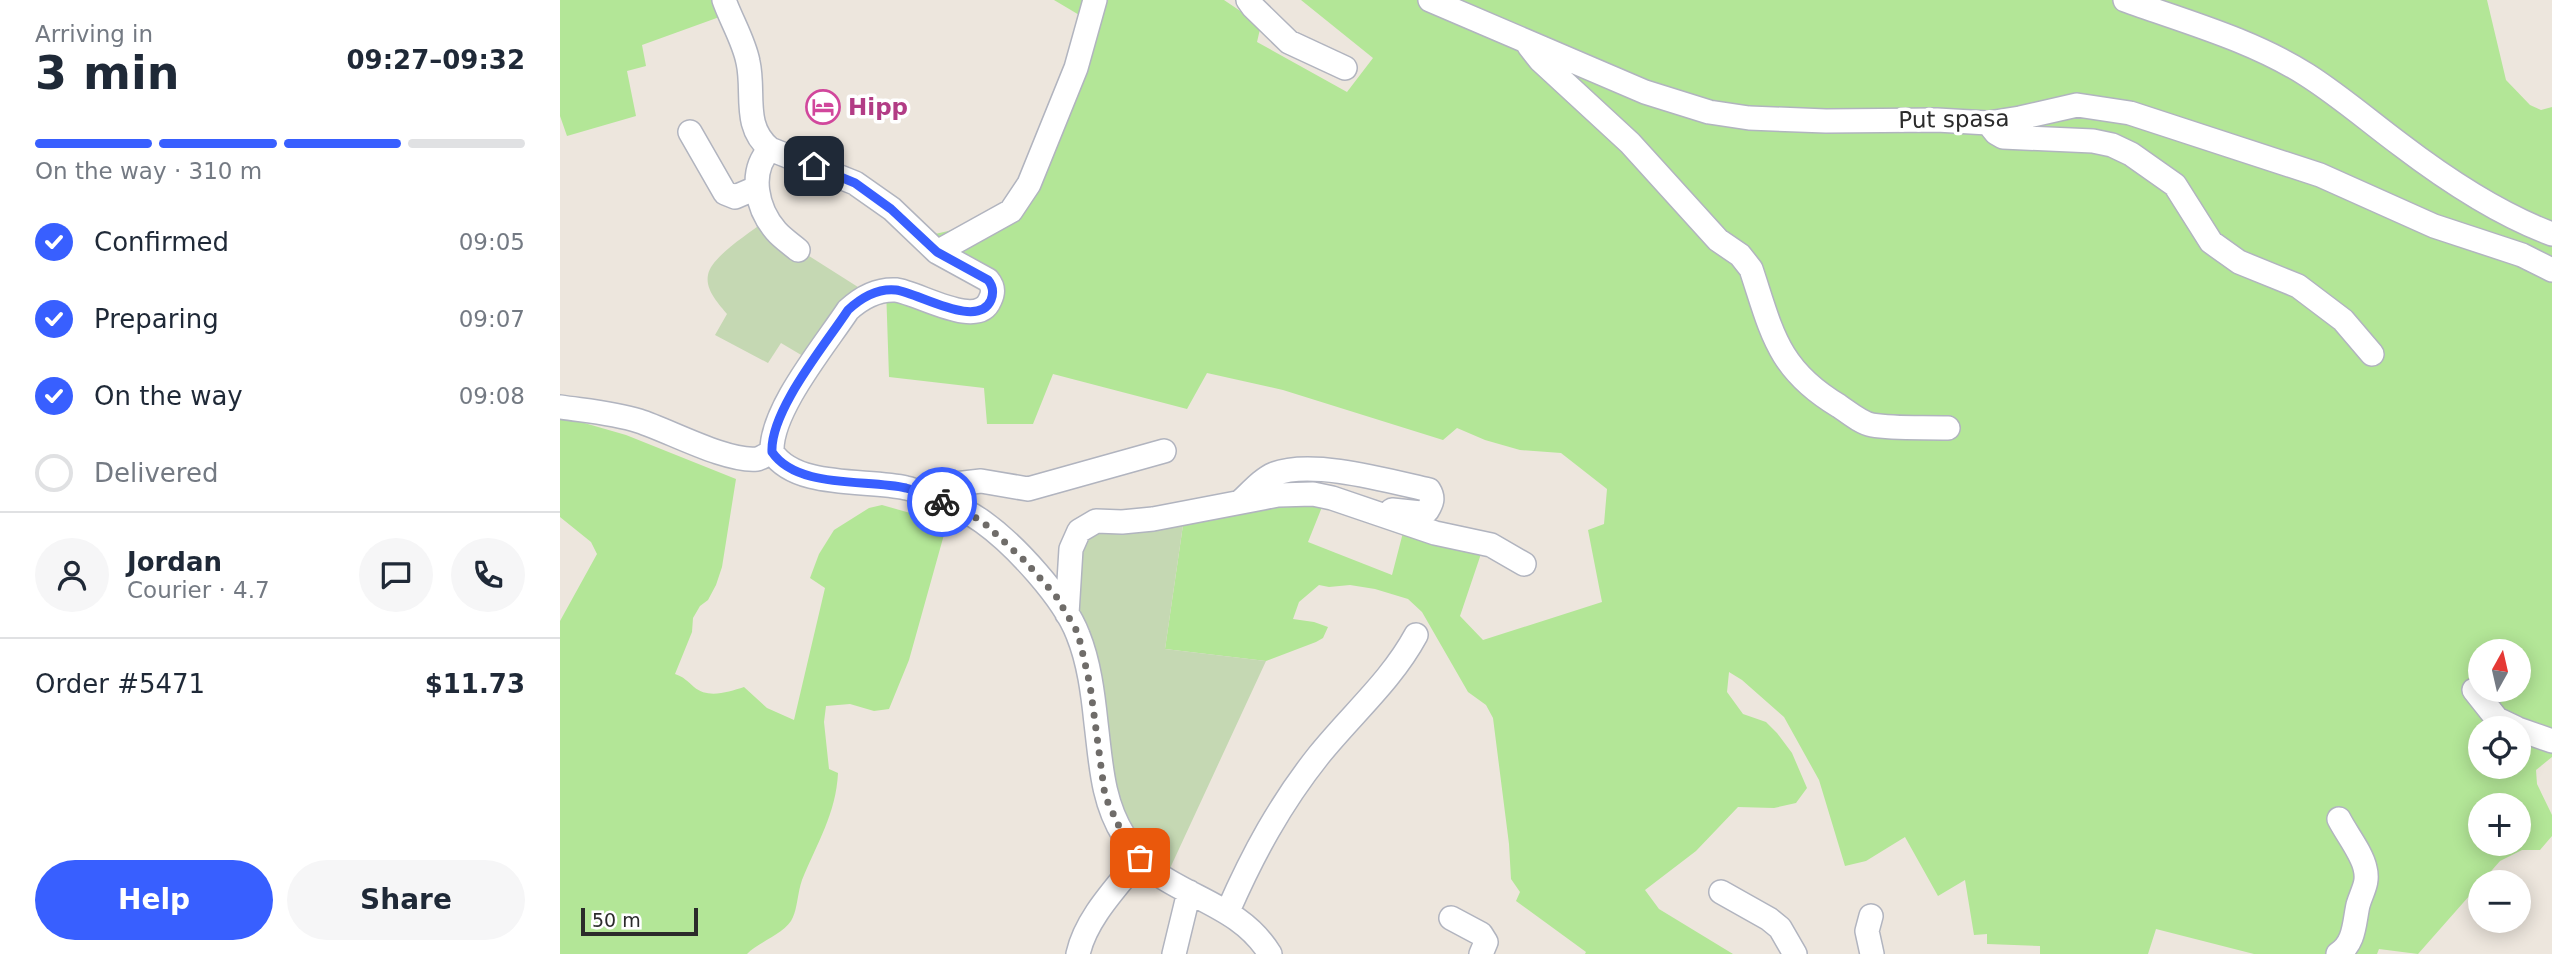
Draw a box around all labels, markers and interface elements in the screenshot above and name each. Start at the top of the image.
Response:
text: Arriving in [35,21,153,47]
text: 09:27–09:32 [346,45,525,75]
text: 3 min [35,46,179,100]
hotel icon: Hipp [804,88,842,126]
place label: Hipp [848,94,908,120]
street label: Put spasa [1898,105,2010,133]
pin [784,136,844,196]
icon: home [795,147,833,185]
text: On the way · 310 m [35,158,262,184]
icon: check [35,223,73,261]
text: Confirmed [94,227,229,257]
text: 09:05 [459,229,525,255]
icon: check [35,300,73,338]
text: Preparing [94,304,219,334]
text: 09:07 [459,306,525,332]
icon: check [35,377,73,415]
text: On the way [94,381,243,411]
text: 09:08 [459,383,525,409]
text: Delivered [94,458,218,488]
courier [907,467,977,537]
icon: bike [923,483,961,521]
button: person [35,538,109,612]
button: chat [359,538,433,612]
button: phone [451,538,525,612]
text: Jordan [127,547,222,577]
text: Courier · 4.7 [127,577,270,603]
north arrow [2468,639,2530,702]
map controls [2468,639,2531,933]
text: Order #5471 [35,669,205,699]
text: $11.73 [425,669,525,699]
button: locate [2468,716,2531,779]
button: + [2468,793,2531,856]
pin [1110,828,1170,888]
icon: bag [1121,839,1159,877]
button: Help [35,860,273,940]
button: Share [287,860,525,940]
button: − [2468,870,2531,933]
scale bar [581,905,698,937]
text: 50 m [592,909,641,931]

